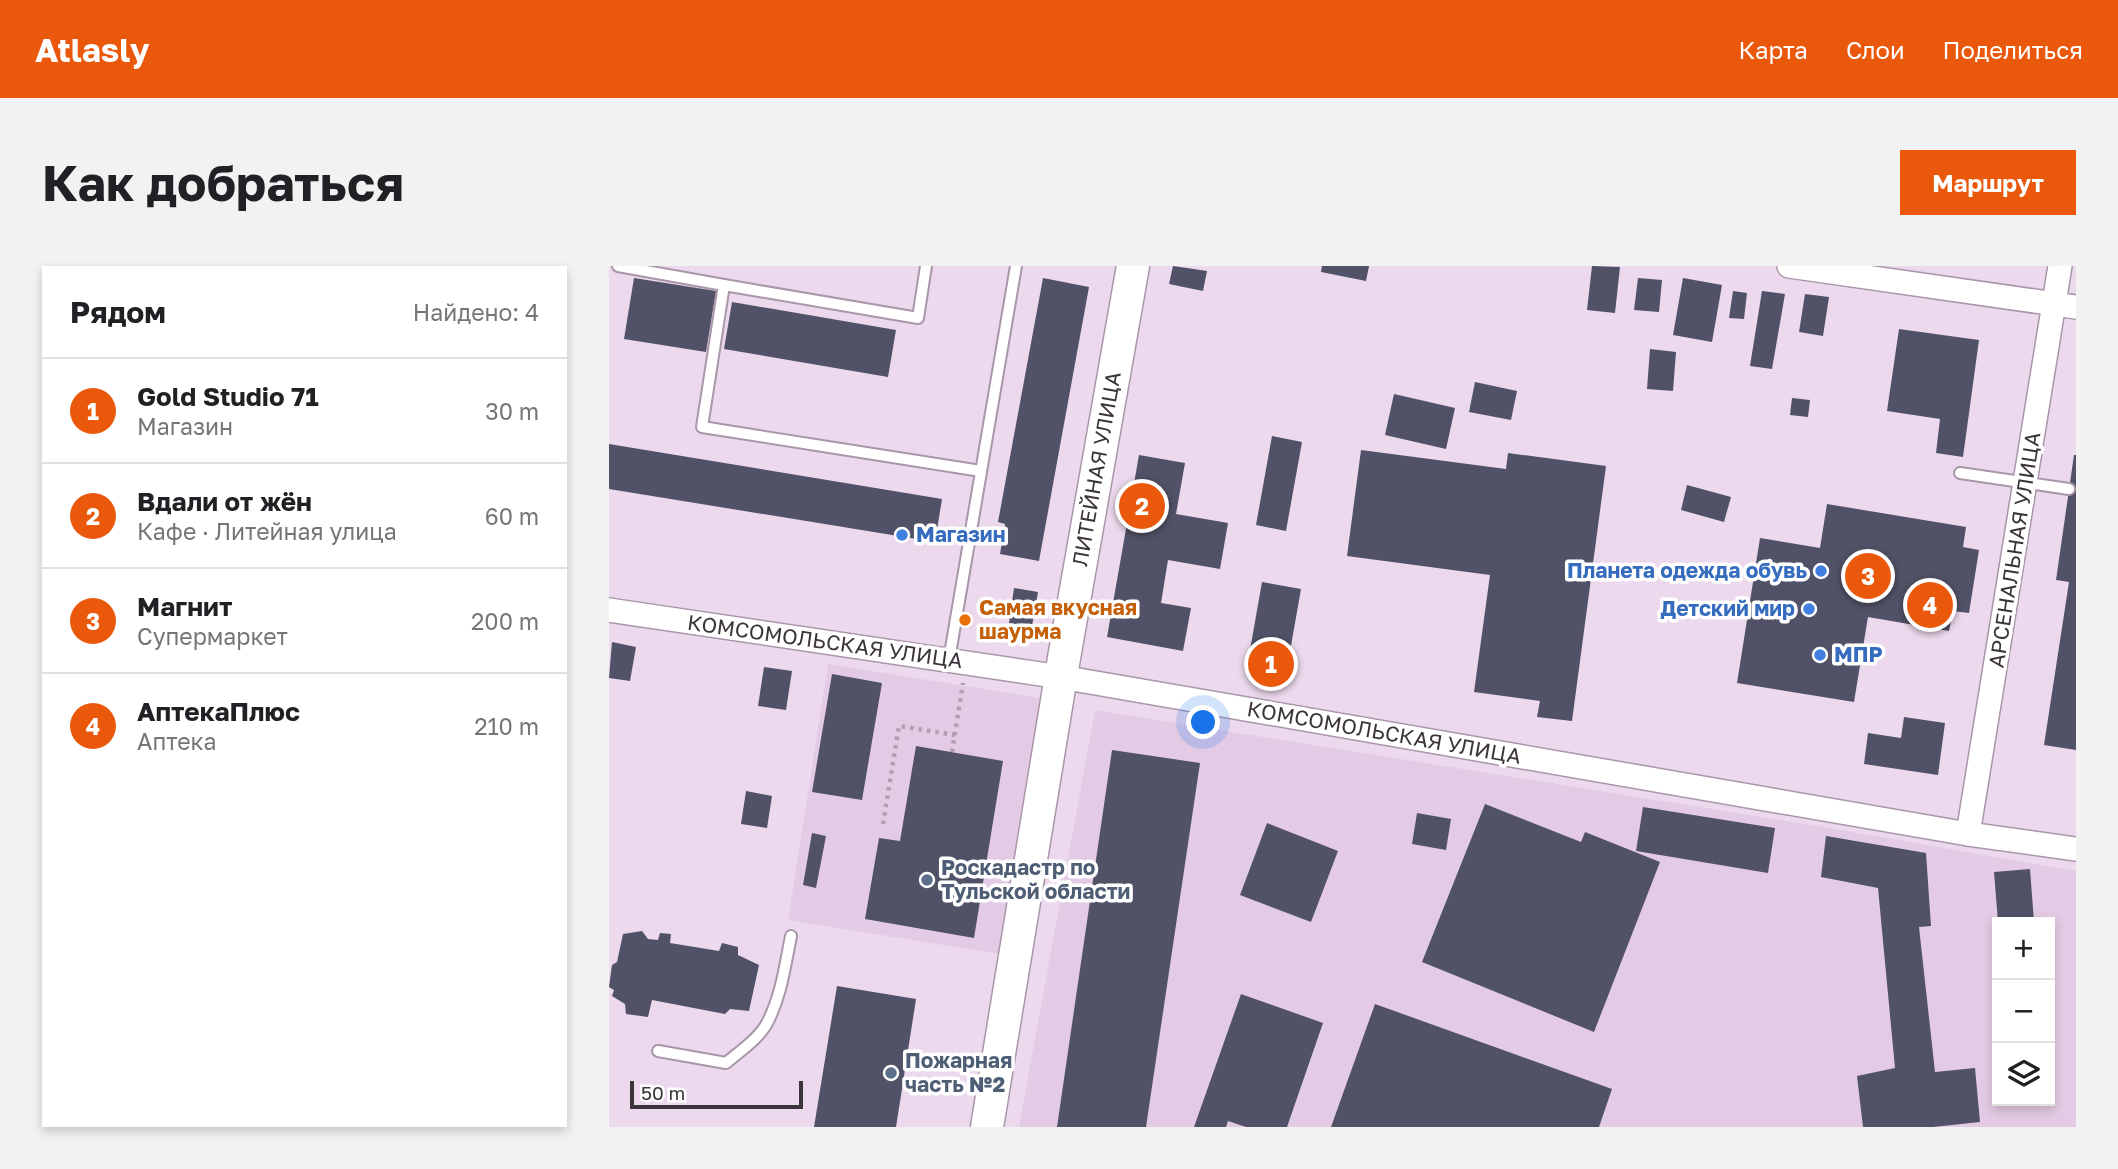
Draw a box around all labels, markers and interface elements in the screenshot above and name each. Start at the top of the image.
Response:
text: Atlasly [35,30,150,69]
text: Карта [1738,35,1808,64]
text: Слои [1846,35,1905,64]
text: Поделиться [1943,35,2083,64]
button: Маршрут [1900,150,2076,215]
text: Как добраться [42,153,404,212]
text: Рядом [70,294,166,330]
text: Найдено: 4 [413,298,539,326]
street label: ЛИТЕЙНАЯ УЛИЦА [1066,370,1126,568]
text: Gold Studio 71 [137,381,319,412]
text: 1 [87,397,99,425]
text: 30 m [485,397,539,425]
text: Магазин [137,412,233,440]
street label: АРСЕНАЛЬНАЯ УЛИЦА [1983,430,2045,670]
pin: 2 [1119,480,1165,532]
text: Вдали от жён [137,486,312,517]
text: 2 [86,502,100,530]
text: 60 m [485,502,539,530]
text: Кафе · Литейная улица [137,517,397,545]
place label: Магазин [916,521,1005,547]
marker: Магазин [894,527,910,543]
pin: 3 [1845,550,1891,602]
place label: Планета одежда обувь [1567,557,1807,583]
marker: Планета одежда обувь [1813,563,1829,579]
pin: 4 [1907,579,1953,631]
text: Магнит [137,591,232,622]
place label: Самая вкусная шаурма [979,594,1137,644]
place label: Детский мир [1660,595,1795,621]
marker: Детский мир [1801,601,1817,617]
text: 3 [86,607,100,635]
text: 200 m [471,607,539,635]
street label: КОМСОМОЛЬСКАЯ УЛИЦА [686,609,964,673]
marker: Самая вкусная шаурма [957,612,973,628]
text: Супермаркет [137,622,288,650]
pin: 1 [1248,638,1294,690]
place label: МПР [1834,641,1883,667]
marker: МПР [1812,647,1828,663]
street label: КОМСОМОЛЬСКАЯ УЛИЦА [1245,695,1523,769]
text: АптекаПлюс [137,696,300,727]
your location [1186,705,1220,739]
text: 4 [86,712,100,740]
text: 210 m [474,712,539,740]
text: Аптека [137,727,217,755]
place label: Роскадастр по Тульской области [941,854,1130,904]
marker: Роскадастр по Тульской области [919,872,935,888]
map controls [1992,917,2055,1106]
button: + [1992,917,2055,980]
button: − [1992,980,2055,1043]
button: layers [1992,1043,2055,1106]
place label: Пожарная часть №2 [905,1047,1012,1097]
marker: Пожарная часть №2 [883,1065,899,1081]
scale bar [630,1078,803,1110]
text: 50 m [641,1081,685,1104]

